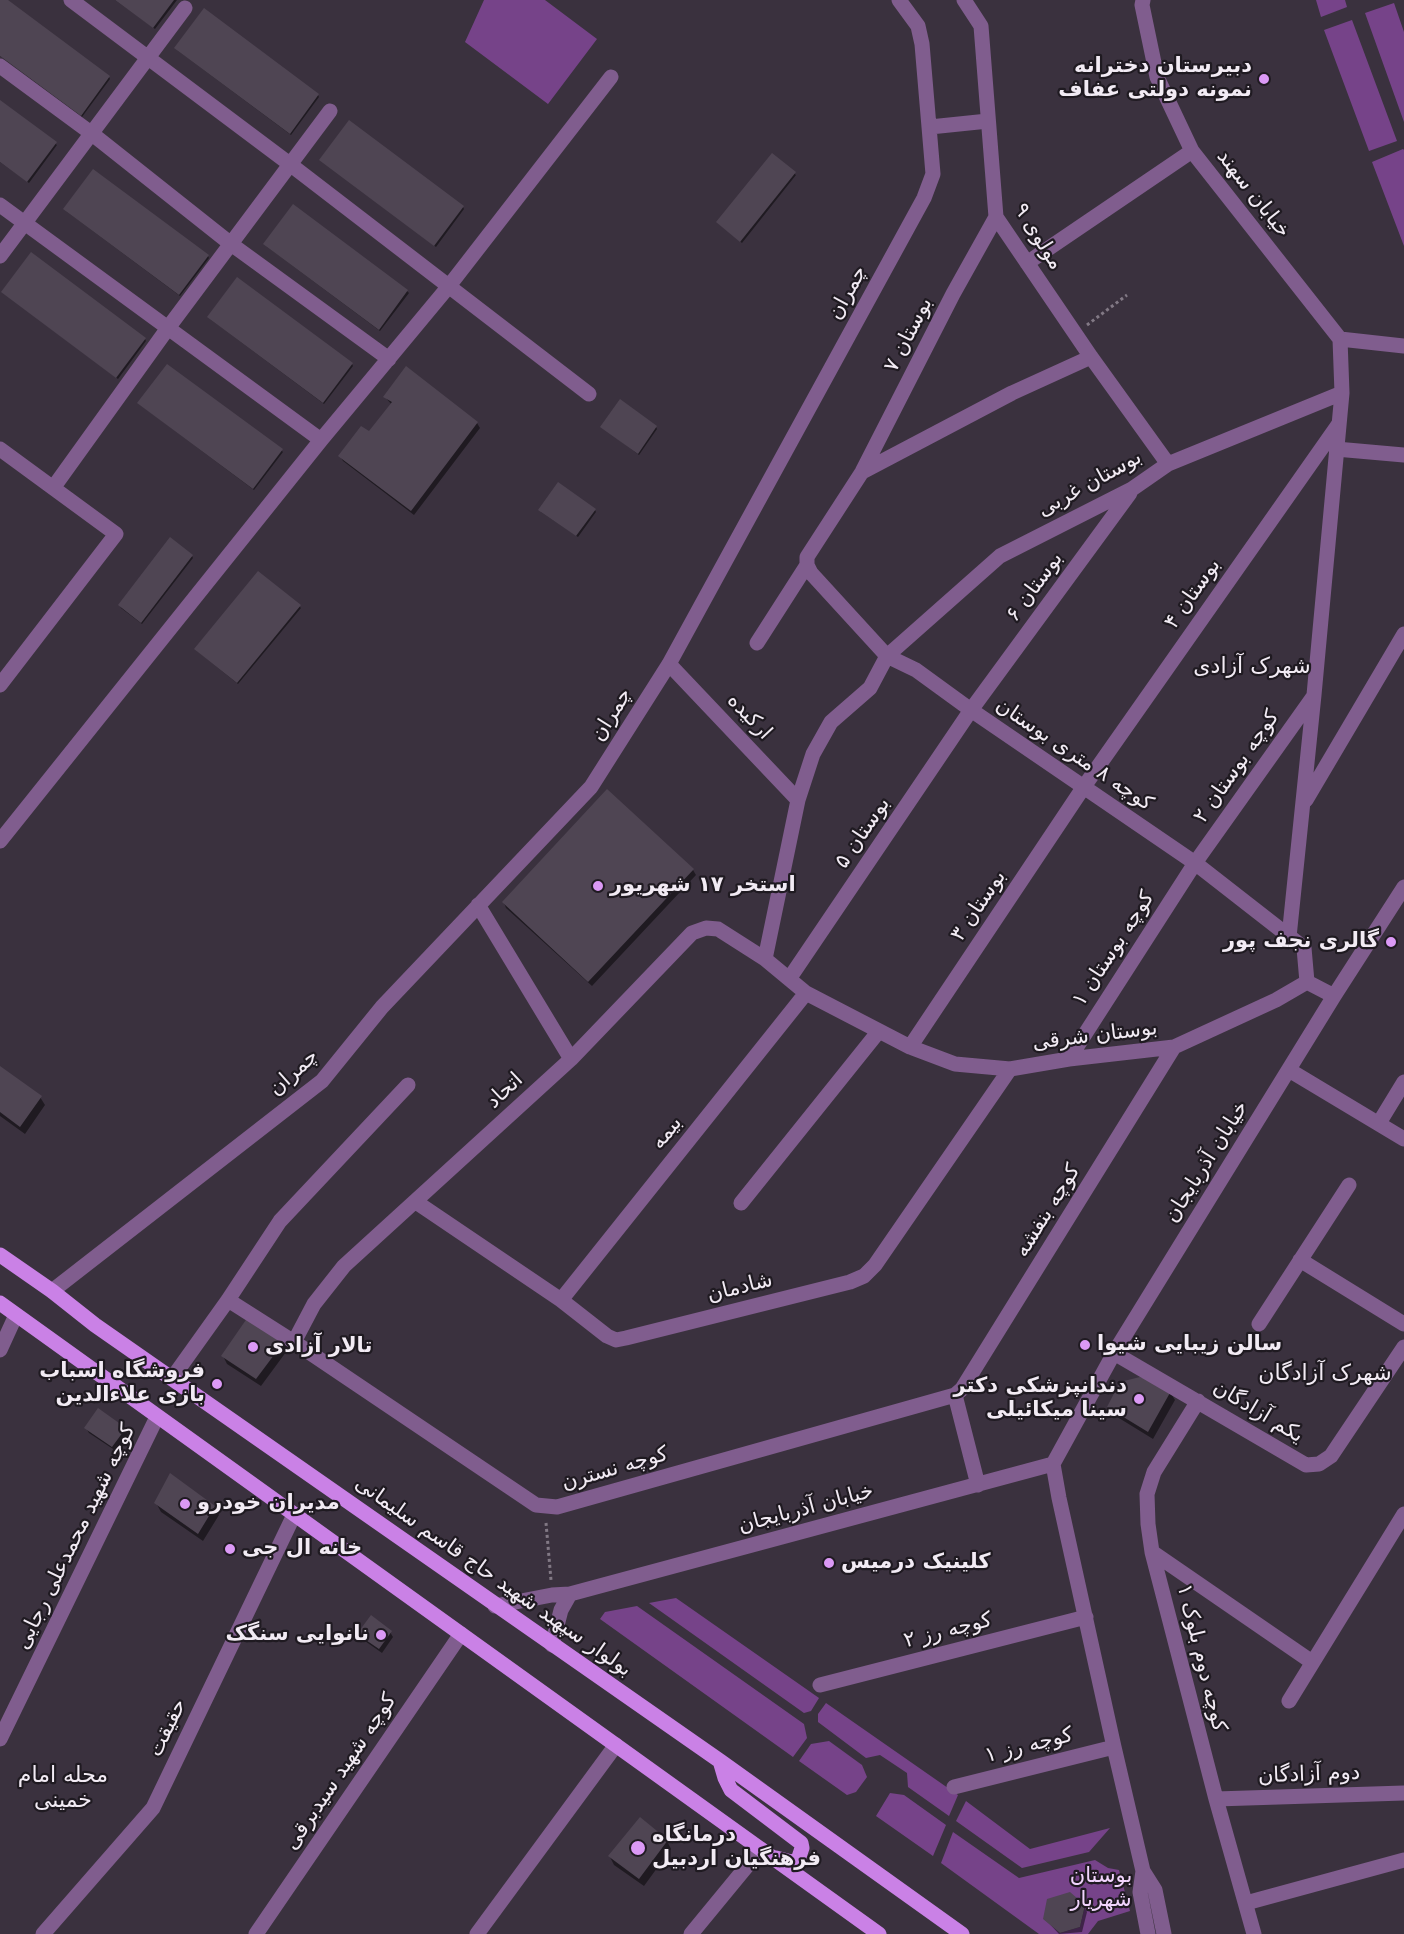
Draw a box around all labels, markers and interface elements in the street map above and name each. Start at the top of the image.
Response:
place label: دبیرستان دخترانه نمونه دولتی عفاف [1058,54,1252,104]
marker: دبیرستان دخترانه نمونه دولتی عفاف [1257,72,1271,86]
street label: خیابان سهند [1211,145,1295,243]
street label: مولوی ۹ [1008,199,1068,275]
street label: چمران [823,262,873,324]
street label: بوستان ۷ [880,293,938,377]
street label: بوستان غربی [1034,445,1146,523]
street label: بوستان ۶ [1001,547,1069,627]
street label: بوستان ۴ [1160,554,1226,634]
district label: شهرک آزادی [1193,654,1311,680]
street label: چمران [586,684,638,746]
street label: ارکیده [721,689,777,745]
street label: کوچه ۸ متری بوستان [990,693,1158,817]
street label: کوچه بوستان ۲ [1189,706,1285,828]
street label: بوستان ۵ [830,793,896,873]
street label: بوستان ۳ [946,866,1012,946]
place label: استخر ١٧ شهریور [610,873,796,899]
marker: استخر ١٧ شهریور [591,879,605,893]
street label: کوچه بوستان ۱ [1067,887,1161,1011]
place label: گالری نجف پور [1223,929,1379,955]
marker: گالری نجف پور [1384,935,1398,949]
street label: بوستان شرقی [1031,1016,1159,1056]
street label: چمران [264,1044,324,1102]
street label: اتحاد [481,1068,529,1114]
street label: خیابان آذربایجان [1160,1096,1254,1228]
street label: بیمه [646,1111,688,1155]
street label: کوچه بنفشه [1010,1160,1086,1262]
street label: شادمان [705,1268,775,1308]
place label: سالن زیبایی شیوا [1097,1332,1282,1358]
place label: تالار آزادی [265,1334,372,1360]
marker: سالن زیبایی شیوا [1078,1338,1092,1352]
marker: تالار آزادی [246,1340,260,1354]
place label: فروشگاه اسباب بازی علاءالدین [39,1359,205,1409]
district label: شهرک آزادگان [1258,1361,1392,1387]
place label: دندانپزشکی دکتر سینا میکائیلی [953,1374,1127,1424]
street label: یکم آزادگان [1208,1375,1308,1449]
marker: فروشگاه اسباب بازی علاءالدین [210,1377,224,1391]
marker: دندانپزشکی دکتر سینا میکائیلی [1132,1392,1146,1406]
street label: کوچه شهید محمدعلی رجایی [10,1420,142,1654]
street label: کوچه نسترن [559,1442,671,1496]
street label: بولوار سپهبد شهید حاج قاسم سلیمانی [350,1471,636,1683]
street label: خیابان آذربایجان [736,1479,876,1539]
place label: مدیران خودرو [197,1491,340,1517]
marker: مدیران خودرو [178,1497,192,1511]
place label: خانه ال جی [242,1536,362,1562]
marker: خانه ال جی [223,1542,237,1556]
place label: کلینیک درمیس [841,1550,990,1576]
marker: کلینیک درمیس [822,1556,836,1570]
street label: کوچه دوم بلوک ۱ [1170,1582,1232,1734]
street label: کوچه رز ۲ [901,1608,995,1654]
place label: نانوایی سنگک [226,1622,369,1648]
marker: نانوایی سنگک [374,1628,388,1642]
street label: کوچه شهید سیدبرقی [279,1689,403,1855]
street label: حقیقت [143,1695,193,1761]
street label: کوچه رز ۱ [982,1723,1076,1769]
street label: دوم آزادگان [1258,1761,1360,1789]
district label: محله امام خمینی [18,1763,108,1814]
place label: درمانگاه فرهنگیان اردبیل [652,1823,821,1873]
marker: درمانگاه فرهنگیان اردبیل [629,1839,647,1857]
park label: بوستان شهریار [1070,1864,1132,1914]

